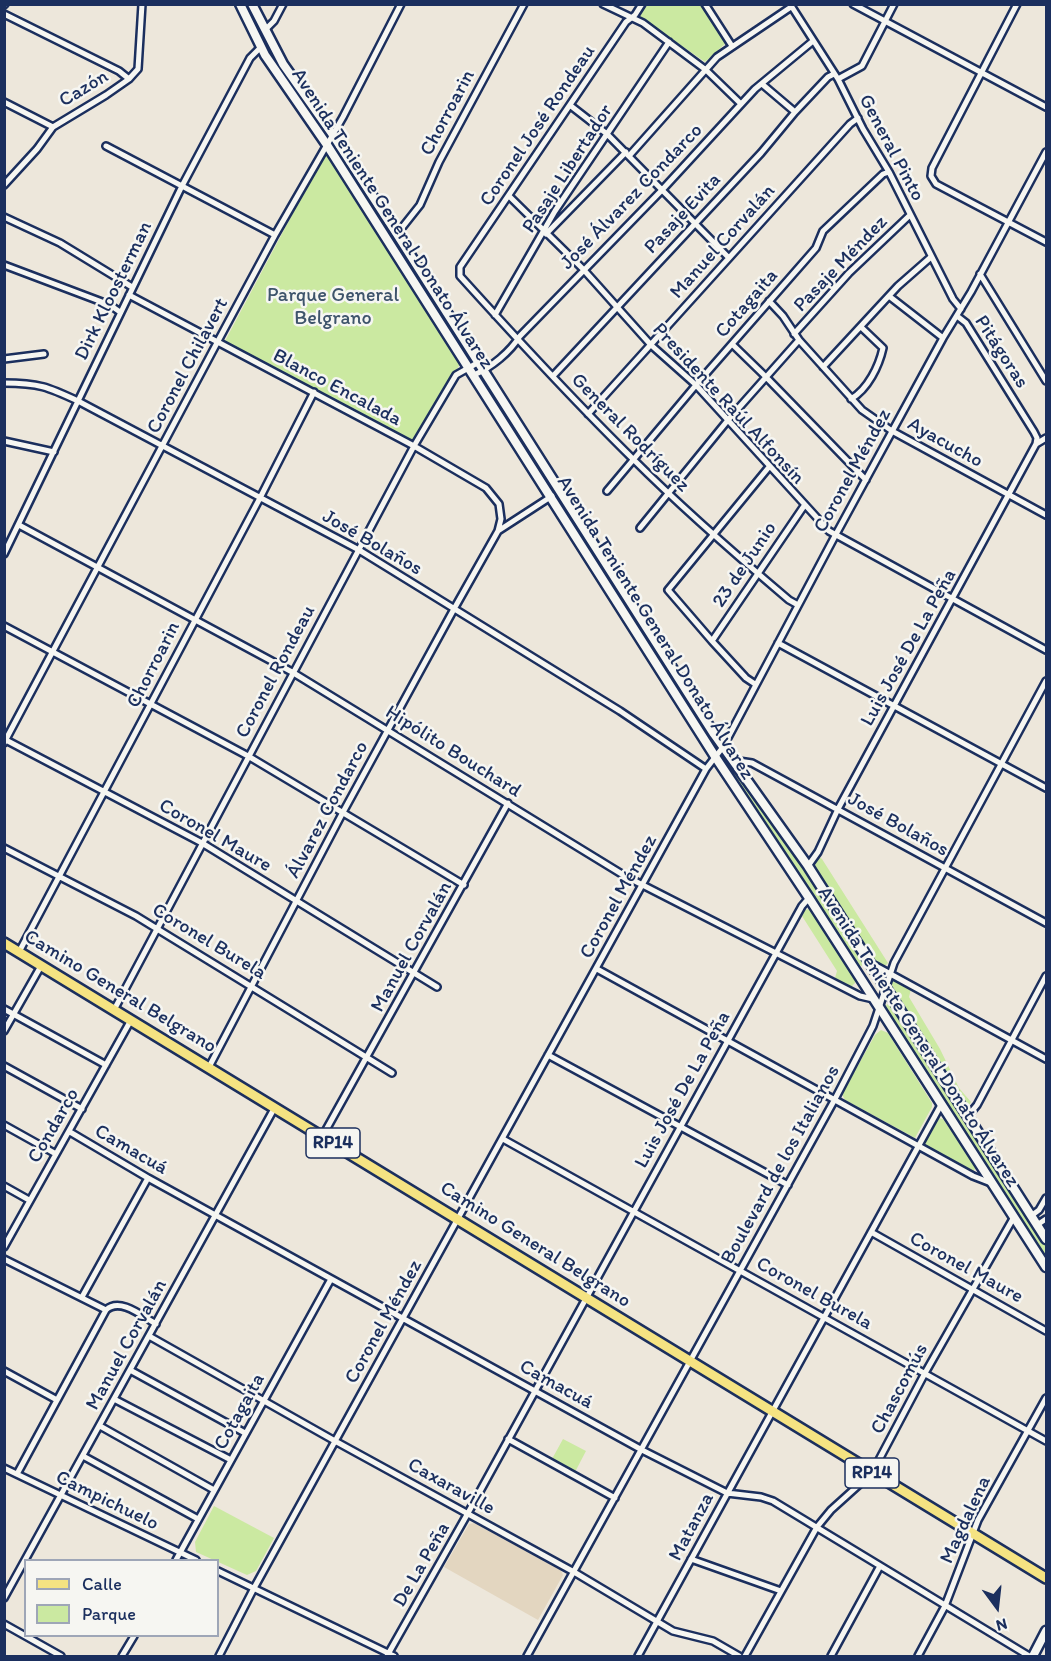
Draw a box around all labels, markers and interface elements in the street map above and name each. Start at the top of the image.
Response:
street label: Coronel José Rondeau [475,41,601,211]
street label: Avenida Teniente General Donato Álvarez [286,64,498,374]
street label: Cazón [55,65,113,113]
street label: Chorroarin [415,66,481,160]
street label: General Pinto [853,90,929,206]
street label: Pasaje Libertador [518,100,618,238]
street label: José Álvarez Condarco [556,119,708,275]
street label: Pasaje Evita [640,169,726,259]
street label: Manuel Corvalán [665,180,781,304]
street label: Pasaje Méndez [789,211,893,317]
street label: Dirk Kloosterman [70,218,158,364]
street label: Cotagaita [711,265,783,343]
park label: Parque General Belgrano [267,284,399,331]
street label: Coronel Chilavert [142,294,234,438]
street label: Pitágoras [969,311,1033,393]
street label: Presidente Raúl Alfonsín [647,318,809,490]
street label: Blanco Encalada [269,344,405,432]
street label: General Rodríguez [566,369,694,497]
street label: Coronel Méndez [809,405,897,537]
street label: Ayacucho [903,412,987,474]
street label: Avenida Teniente General Donato Álvarez [551,472,759,784]
street label: José Bolaños [318,505,426,581]
street label: 23 de Junio [708,518,782,612]
street label: Luis José De La Peña [856,565,962,731]
street label: Coronel Rondeau [231,602,321,742]
street label: Chorroarin [122,618,186,712]
street label: Hipólito Bouchard [381,701,525,803]
street label: Álvarez Condarco [282,737,374,883]
street label: José Bolaños [843,787,953,863]
street label: Coronel Maure [154,794,276,878]
street label: Coronel Méndez [575,831,663,963]
street label: Manuel Corvalán [366,877,458,1017]
street label: Avenida Teniente General Donato Álvarez [812,882,1024,1192]
street label: Coronel Burela [147,898,271,986]
street label: Camino General Belgrano [19,925,221,1059]
street label: Luis José De La Peña [630,1007,736,1173]
street label: Boulevard de los Italianos [716,1061,846,1269]
street label: Condarco [23,1084,85,1168]
street label: Camacuá [90,1119,172,1181]
road number: RP14 [306,1128,360,1158]
street label: Camino General Belgrano [435,1176,635,1314]
street label: Coronel Maure [905,1227,1027,1309]
street label: Coronel Burela [752,1252,876,1336]
street label: Coronel Méndez [340,1256,428,1388]
street label: Manuel Corvalán [81,1275,173,1415]
street label: Chascomús [866,1340,934,1438]
street label: Camacuá [515,1355,597,1415]
street label: Cotagaita [209,1370,271,1454]
street label: Caxaraville [403,1453,499,1521]
road number: RP14 [845,1458,899,1488]
street label: Campichuelo [52,1466,162,1536]
street label: Magdalena [935,1472,997,1568]
street label: Matanza [664,1489,720,1565]
street label: De La Peña [388,1518,456,1612]
legend [24,1559,219,1637]
text: Calle [82,1573,122,1595]
north arrow [967,1577,1027,1637]
text: Parque [82,1603,136,1625]
text: N [994,1614,1009,1635]

